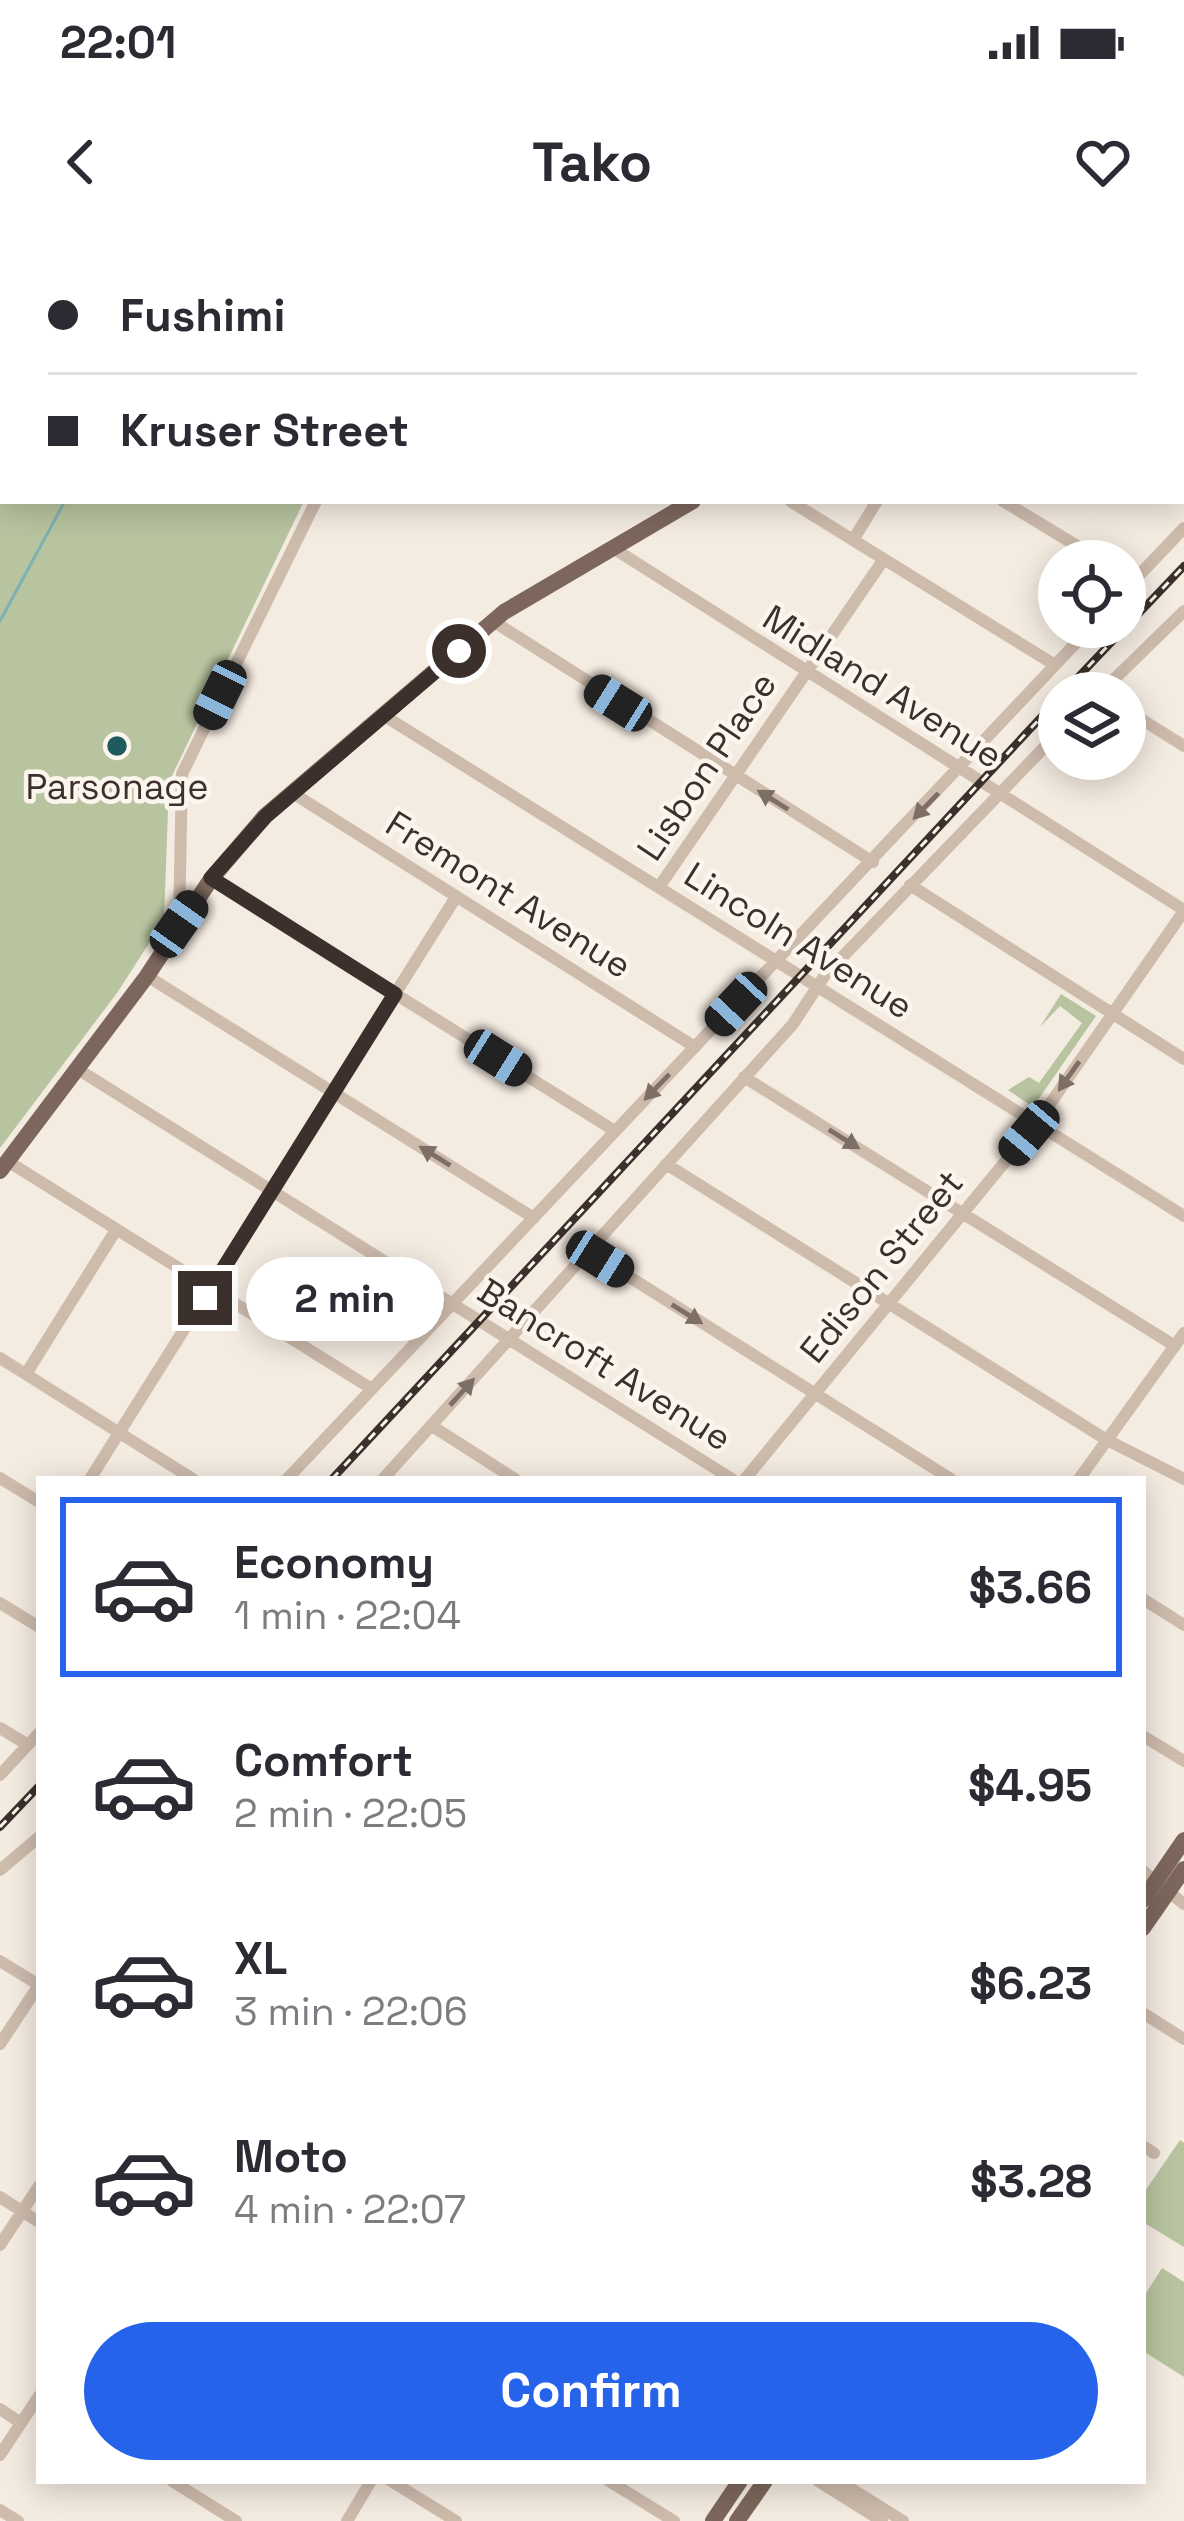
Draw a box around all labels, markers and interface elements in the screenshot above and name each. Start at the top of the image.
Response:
text: 22:01 [60,14,176,71]
text: Tako [532,128,652,197]
icon: back [48,129,114,195]
icon: heart [1070,129,1136,195]
text: Fushimi [120,287,285,344]
text: Kruser Street [120,402,409,459]
map controls [1038,540,1146,780]
button: locate [1038,540,1146,648]
street label: Midland Avenue [754,595,1011,779]
route start [432,624,486,678]
car [188,655,252,735]
street label: Lisbon Place [627,663,787,870]
car [578,669,658,737]
button: layers [1038,672,1146,780]
marker: Parsonage [104,733,130,759]
place label: Parsonage [25,764,209,810]
one-way arrow [757,790,790,812]
one-way arrow [913,791,941,820]
street label: Fremont Avenue [377,801,640,989]
street label: Lincoln Avenue [676,852,921,1030]
car [144,884,214,964]
car [698,965,774,1043]
car [458,1024,538,1092]
one-way arrow [1058,1060,1081,1092]
one-way arrow [643,1073,671,1102]
car [992,1094,1066,1172]
one-way arrow [827,1127,860,1149]
one-way arrow [418,1146,452,1167]
street label: Edison Street [790,1161,974,1372]
car [560,1225,640,1293]
callout: 2 min [247,1256,445,1340]
street label: Bancroft Avenue [469,1268,740,1461]
route end [178,1271,232,1325]
text: 2 min [295,1274,395,1323]
one-way arrow [671,1302,703,1324]
one-way arrow [448,1378,475,1407]
icon: car [90,1533,198,1641]
text: Economy [234,1534,434,1591]
text: $3.66 [969,1559,1092,1616]
text: 1 min · 22:04 [234,1591,461,1640]
icon: car [90,1731,198,1839]
text: Comfort [234,1732,413,1789]
text: $4.95 [968,1757,1092,1814]
text: 2 min · 22:05 [234,1789,467,1838]
icon: car [90,1929,198,2037]
text: XL [234,1930,287,1987]
text: $6.23 [970,1955,1092,2012]
text: 3 min · 22:06 [234,1987,468,2036]
icon: car [90,2127,198,2235]
text: Moto [234,2128,348,2185]
text: $3.28 [970,2153,1092,2210]
text: 4 min · 22:07 [234,2185,466,2234]
button: Confirm [84,2322,1098,2460]

